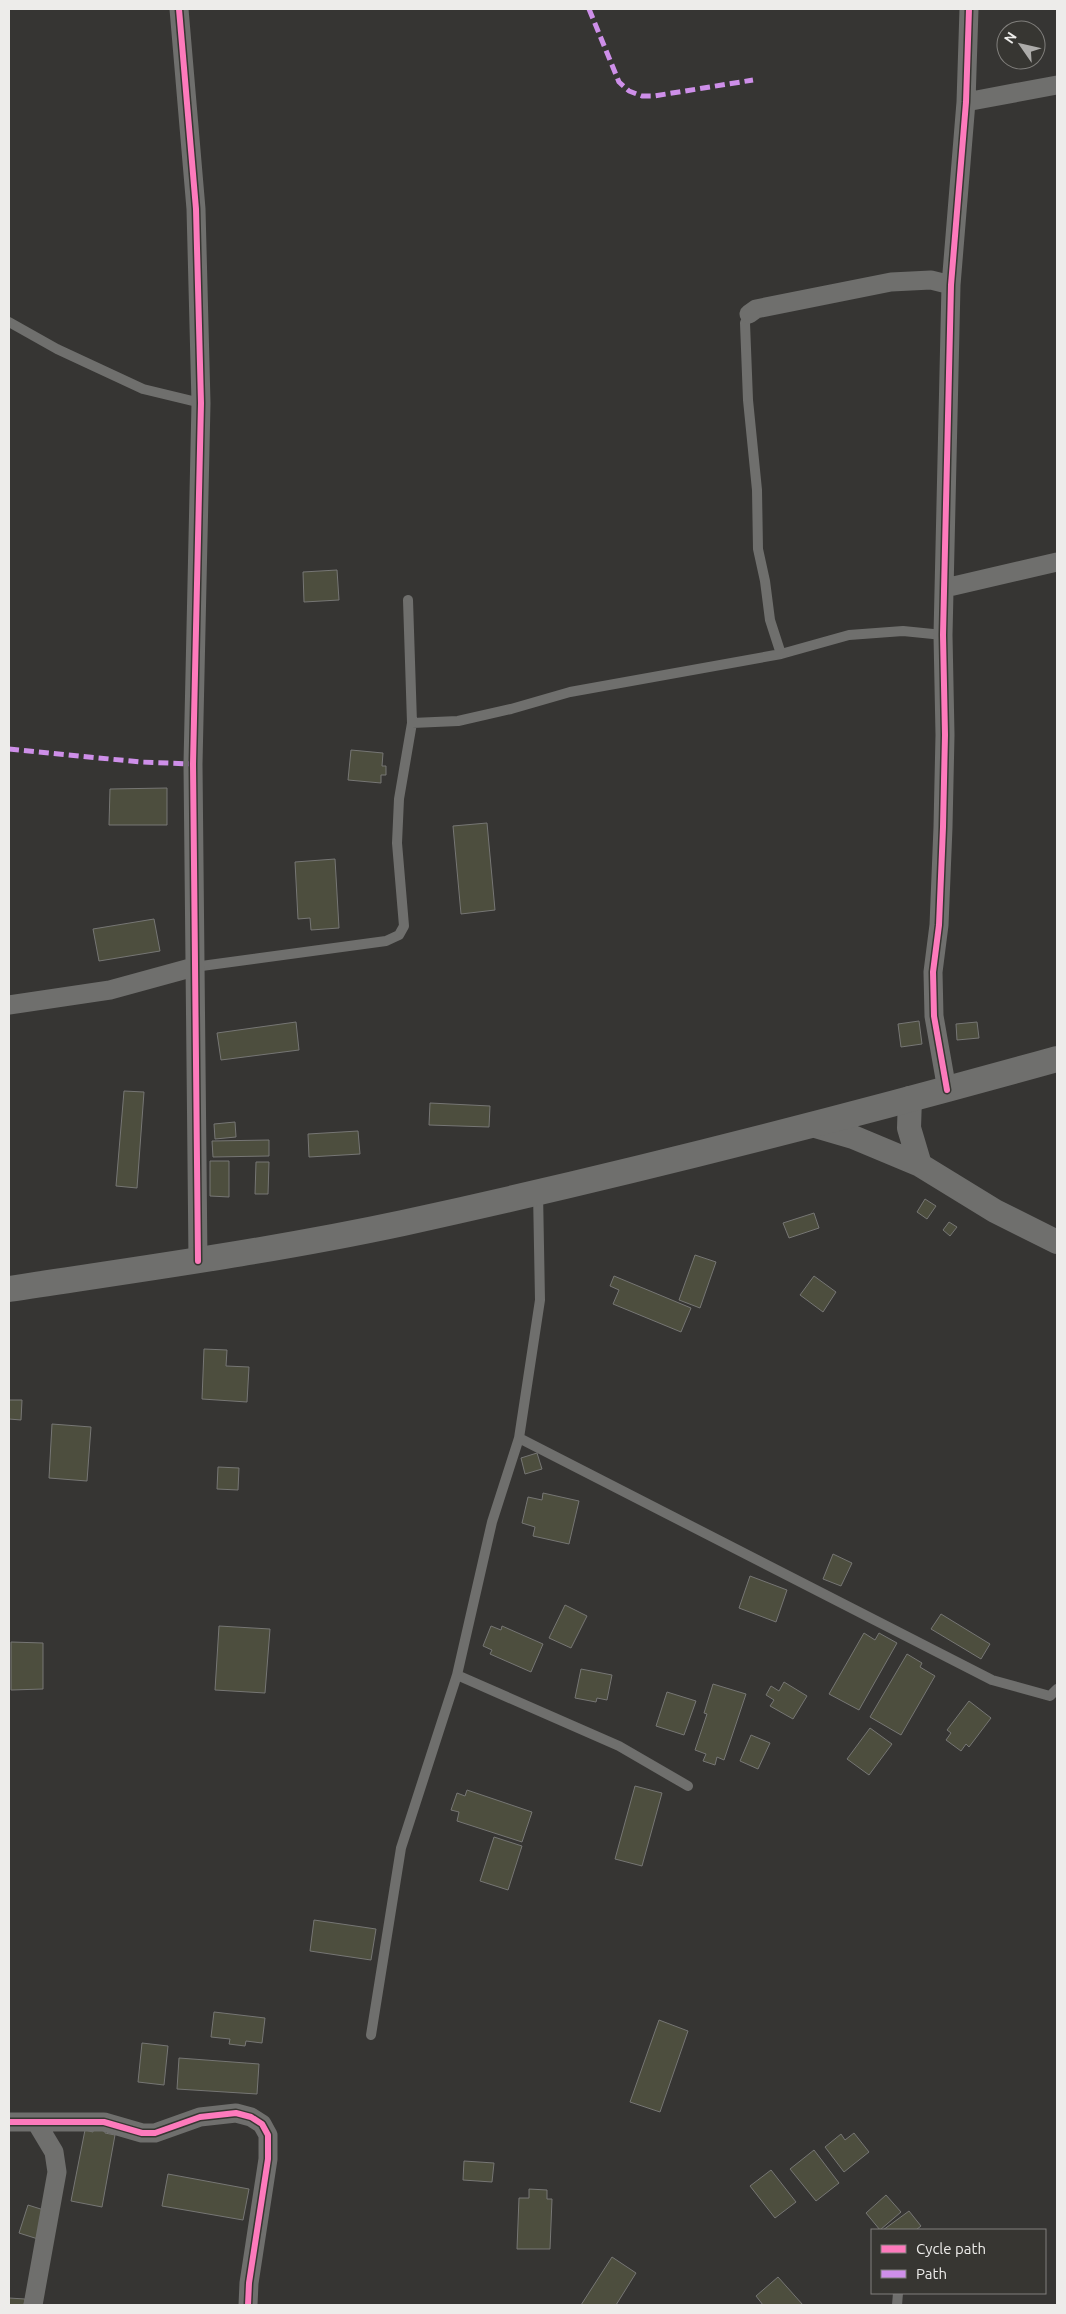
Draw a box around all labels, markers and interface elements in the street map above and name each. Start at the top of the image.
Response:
north arrow [996,20,1046,70]
text: N [1001,29,1020,47]
legend [871,2229,1046,2294]
text: Cycle path [916,2240,986,2257]
text: Path [916,2265,947,2282]

